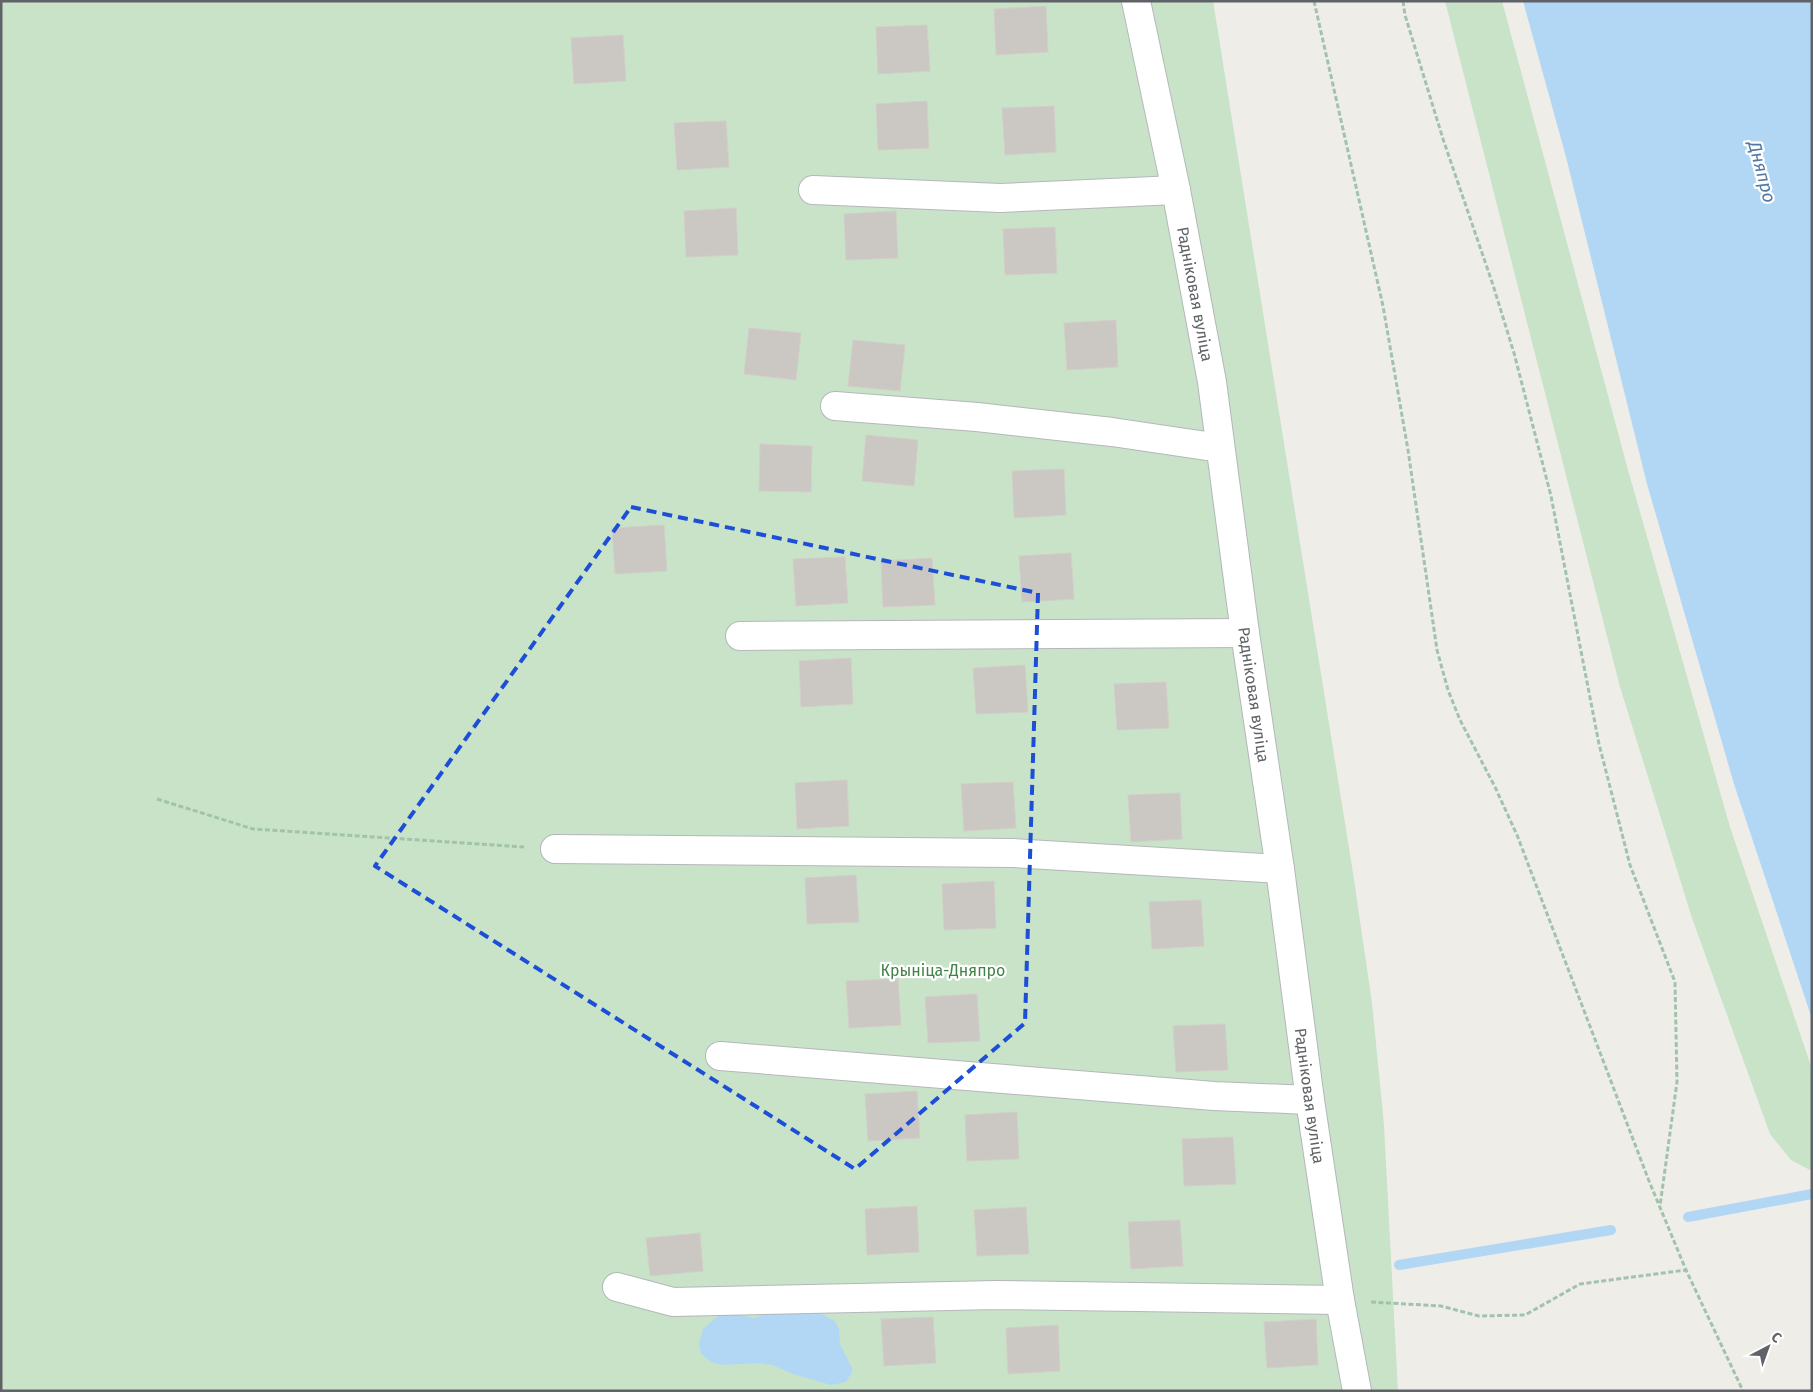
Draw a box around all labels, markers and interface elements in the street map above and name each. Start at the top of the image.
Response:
water label: Дняпро [1743,137,1781,205]
street label: Радніковая вуліца [1173,225,1217,363]
street label: Радніковая вуліца [1234,626,1273,764]
park label: Крыніца-Дняпро [881,961,1005,980]
street label: Радніковая вуліца [1291,1027,1328,1165]
north arrow [1743,1322,1793,1372]
text: С [1768,1329,1785,1347]

